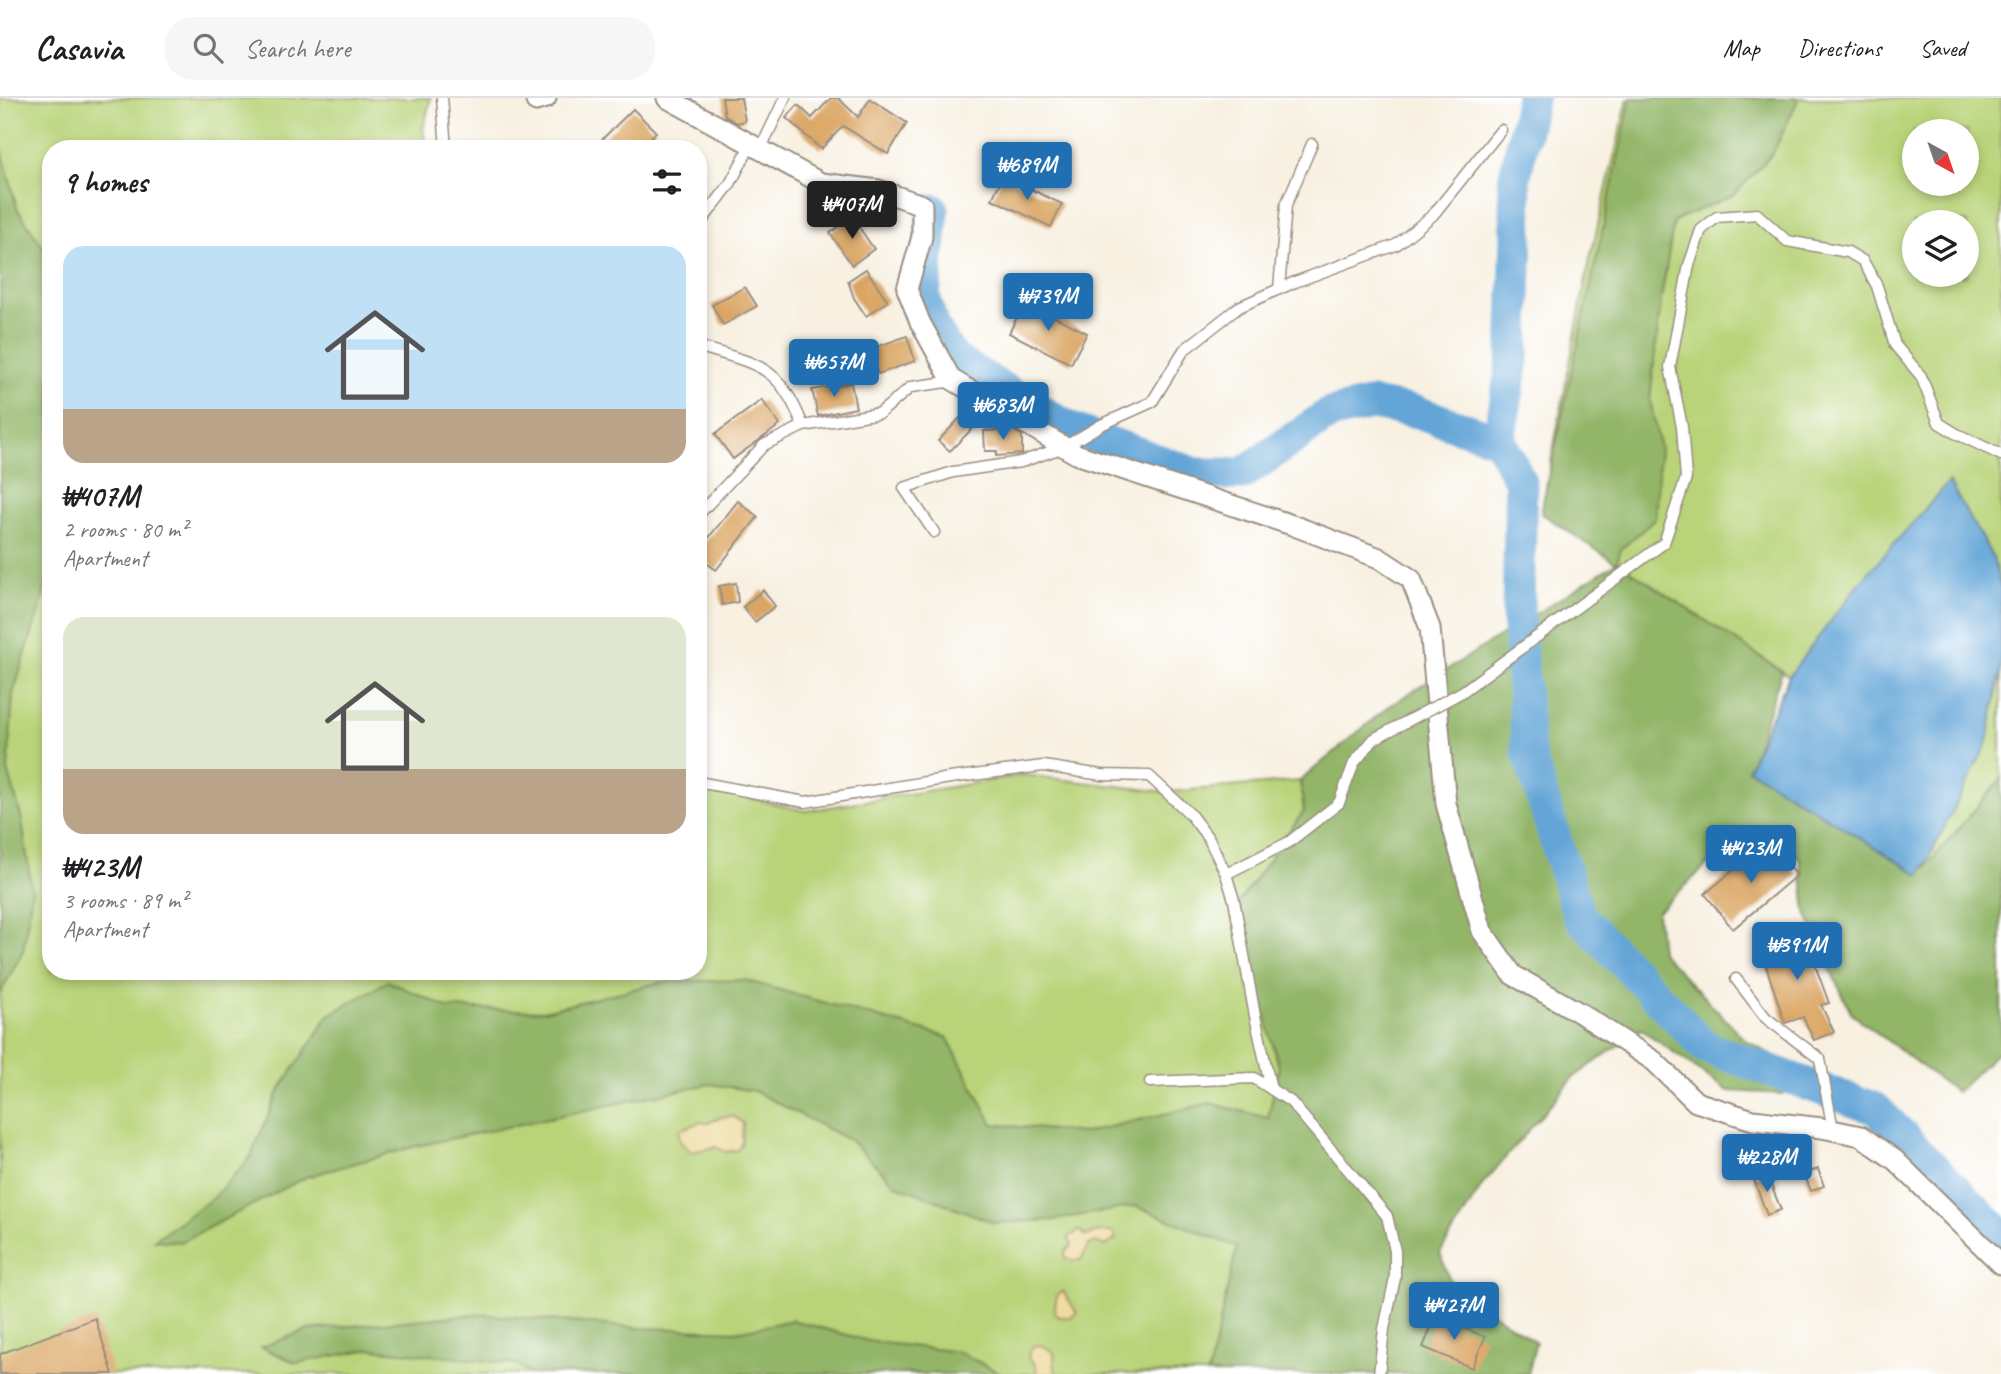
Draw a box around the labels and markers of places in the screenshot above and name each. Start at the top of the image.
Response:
pin: ₩689M [978,142,1076,202]
pin: ₩407M [803,181,901,241]
pin: ₩739M [999,274,1097,333]
pin: ₩657M [785,340,883,399]
pin: ₩683M [954,382,1052,442]
pin: ₩423M [1702,826,1800,885]
pin: ₩391M [1748,922,1846,982]
pin: ₩228M [1718,1134,1816,1194]
pin: ₩427M [1405,1282,1503,1342]

